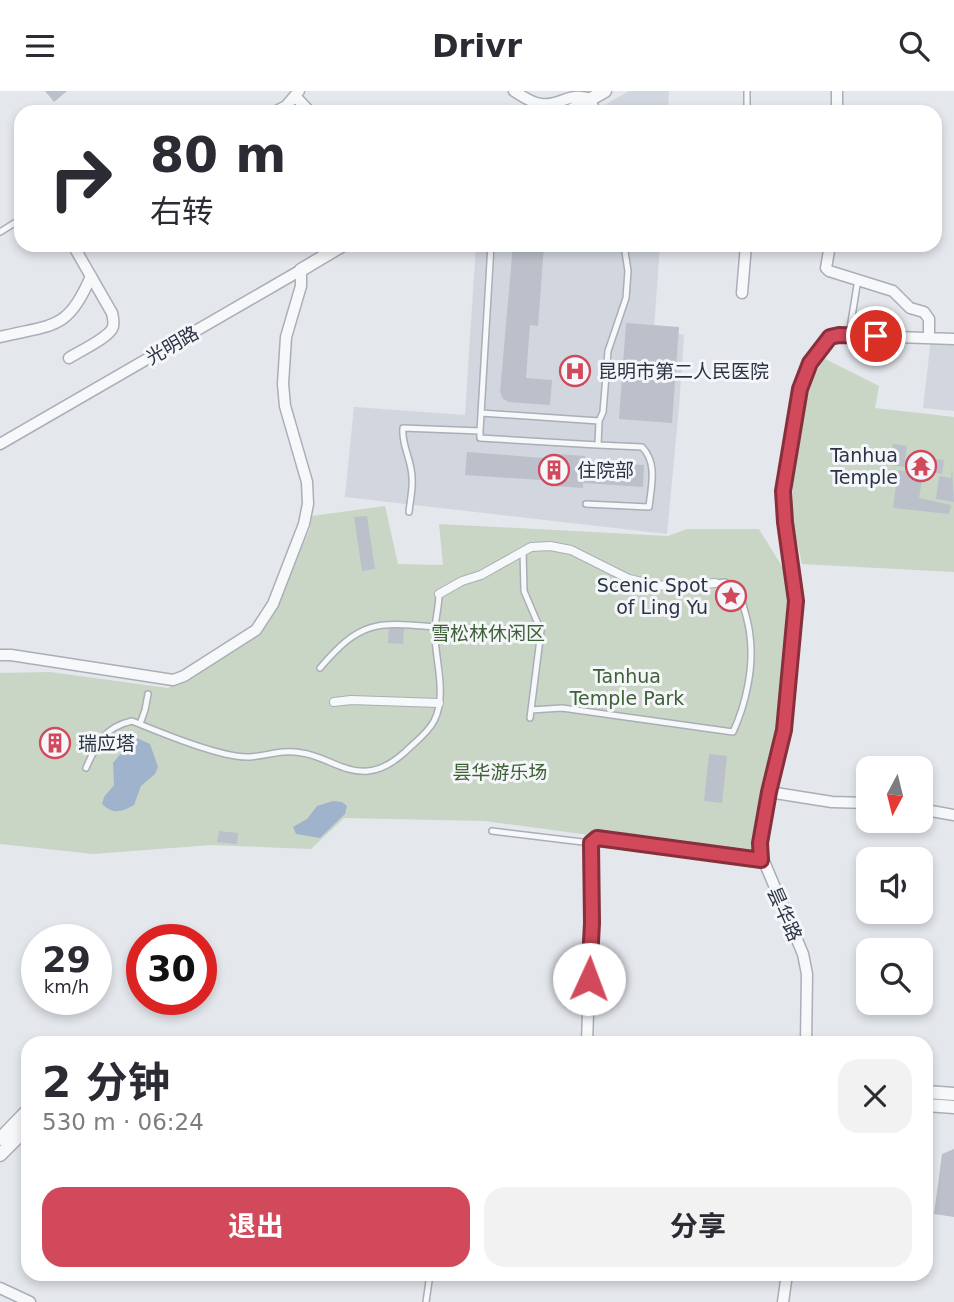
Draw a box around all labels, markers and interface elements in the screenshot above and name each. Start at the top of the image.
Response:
icon: menu [21,27,59,65]
text: Drivr [432,27,522,65]
icon: search [895,27,933,65]
text: 80 m [150,127,286,184]
icon: right [35,133,126,224]
text: 右转 [150,193,214,231]
pin [846,306,906,366]
icon: arrive [857,317,895,355]
street label: 光明路 [142,321,202,369]
hospital icon: 昆明市第二人民医院 [558,354,592,388]
place label: 昆明市第二人民医院 [598,360,769,382]
place label: Tanhua Temple [829,444,898,488]
temple icon: Tanhua Temple [904,449,938,483]
building icon: 住院部 [537,453,571,487]
place label: 住院部 [577,459,634,481]
place label: Scenic Spot of Ling Yu [597,574,708,618]
place icon: Scenic Spot of Ling Yu [714,579,748,613]
park label: 雪松林休闲区 [431,622,545,644]
park label: Tanhua Temple Park [569,665,684,709]
building icon: 瑞应塔 [38,726,72,760]
place label: 瑞应塔 [78,732,135,754]
north arrow [856,756,933,833]
map controls [856,756,933,1015]
park label: 昙华游乐场 [452,761,548,783]
button: sound [856,847,933,924]
street label: 昙华路 [763,883,807,945]
speed limit sign: 30 [126,924,217,1015]
button: search [856,938,933,1015]
text: 29 [42,940,91,980]
position arrow [552,942,626,1016]
text: km/h [44,976,89,997]
text: 2 分钟 [42,1058,170,1107]
button: close [838,1059,912,1133]
text: 530 m · 06:24 [42,1109,204,1135]
button: 退出 [42,1187,470,1267]
button: 分享 [484,1187,912,1267]

